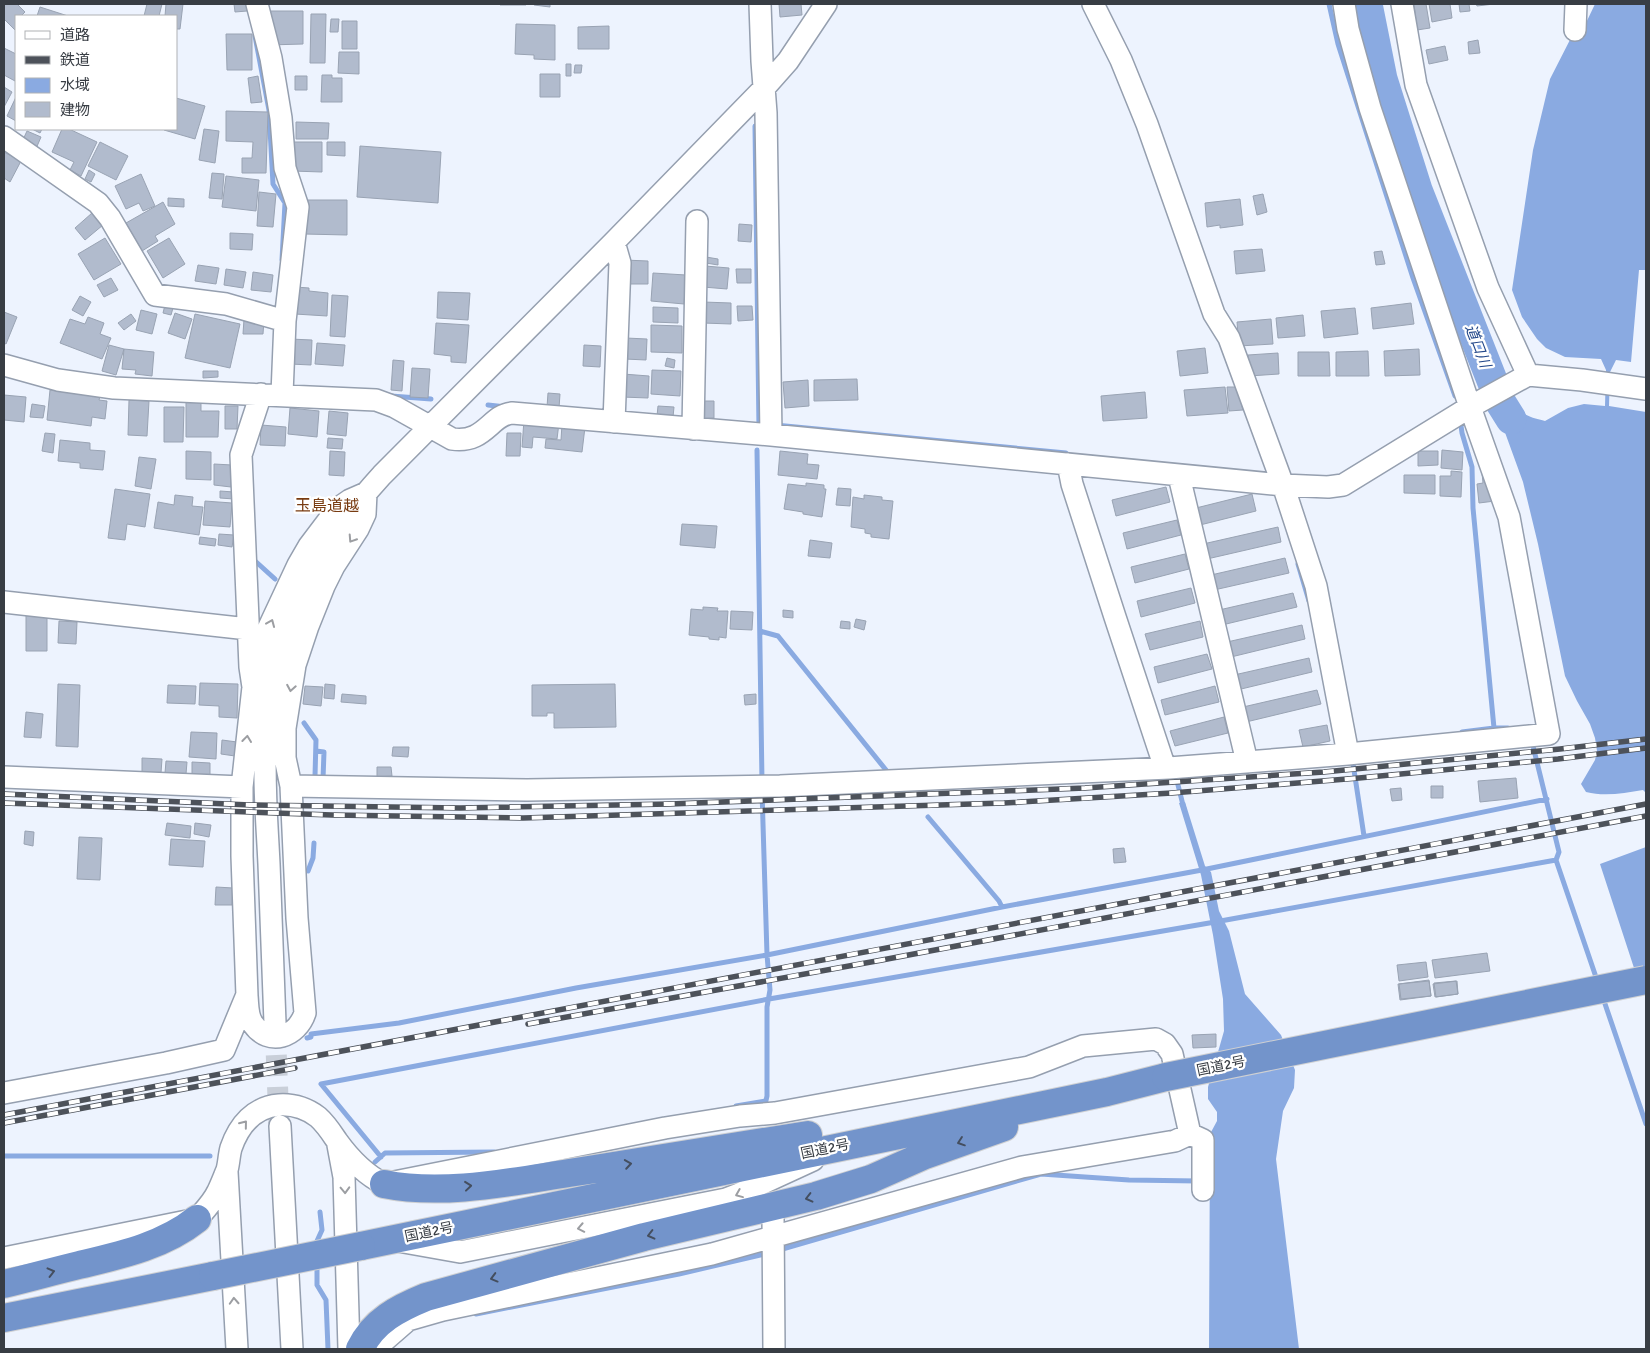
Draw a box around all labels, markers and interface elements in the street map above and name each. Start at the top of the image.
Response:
legend [15,15,178,130]
text: 道路 [60,26,90,44]
text: 鉄道 [60,51,90,69]
text: 水域 [60,76,90,94]
text: 建物 [60,101,90,119]
water label: 道口川 [1462,322,1495,372]
district label: 玉島道越 [295,496,359,516]
one-way arrow [349,533,358,542]
one-way arrow [265,619,276,628]
one-way arrow [286,683,296,692]
one-way arrow [241,735,252,743]
street label: 国道2号 [1195,1053,1247,1079]
one-way arrow [238,1121,247,1130]
street label: 国道2号 [799,1136,851,1162]
one-way arrow [958,1136,966,1146]
one-way arrow [624,1159,633,1169]
one-way arrow [464,1181,472,1192]
one-way arrow [339,1186,350,1194]
one-way arrow [736,1188,744,1198]
one-way arrow [805,1192,814,1203]
street label: 国道2号 [403,1219,455,1245]
one-way arrow [576,1222,585,1232]
one-way arrow [647,1229,656,1240]
one-way arrow [46,1267,55,1278]
one-way arrow [490,1272,499,1283]
one-way arrow [229,1296,240,1304]

